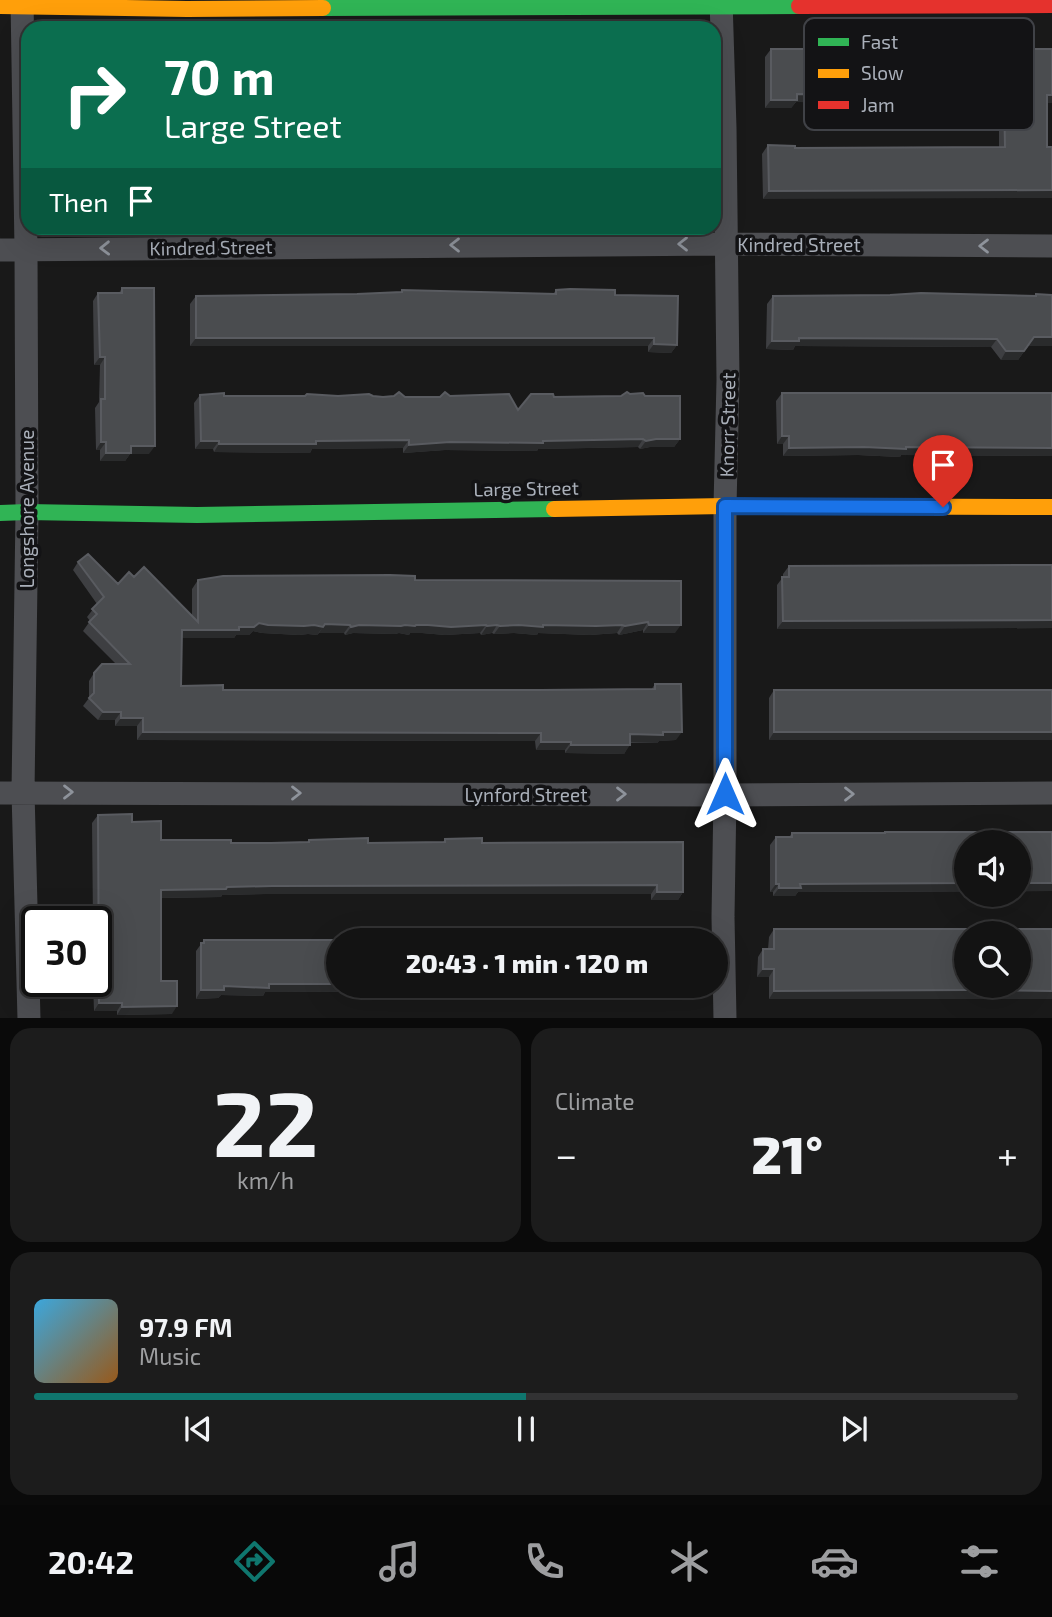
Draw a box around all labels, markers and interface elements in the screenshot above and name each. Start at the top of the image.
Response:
legend [804,18,1034,130]
text: Fast [861,30,898,53]
text: 70 m [164,46,275,105]
icon: right [49,49,140,140]
text: Slow [861,61,904,84]
text: Jam [861,93,895,116]
text: Large Street [164,106,342,144]
icon: arrive [122,182,160,220]
text: Then [49,186,108,217]
street label: Kindred Street [737,233,861,256]
street label: Kindred Street [149,234,273,260]
one-way arrow [677,236,688,252]
one-way arrow [450,237,460,253]
one-way arrow [978,238,989,254]
one-way arrow [100,240,110,256]
street label: Knorr Street [715,372,739,478]
street label: Longshore Avenue [15,430,38,588]
pin [913,435,973,507]
icon: arrive [924,446,962,484]
street label: Large Street [473,476,579,500]
position arrow [688,757,762,831]
street label: Lynford Street [465,783,587,806]
one-way arrow [63,784,74,800]
one-way arrow [291,785,301,801]
one-way arrow [616,786,627,802]
one-way arrow [844,786,854,802]
map controls [954,830,1031,998]
button: sound [954,830,1031,907]
speed limit sign: 30 [21,906,112,997]
button: search [954,921,1031,998]
text: 20:43 · 1 min · 120 m [406,947,648,978]
text: 22 [213,1066,318,1175]
text: Climate [555,1087,635,1115]
text: 21° [751,1122,823,1184]
text: − [555,1131,577,1177]
text: + [997,1131,1018,1177]
text: km/h [237,1166,294,1194]
text: 97.9 FM [139,1311,233,1342]
text: Music [139,1342,201,1370]
icon: previous [179,1410,217,1448]
icon: pause [507,1410,545,1448]
icon: next [835,1410,873,1448]
icon: directions [230,1537,279,1586]
icon: music [375,1537,424,1586]
icon: phone [520,1537,569,1586]
icon: climate [665,1537,714,1586]
icon: car [810,1537,859,1586]
icon: filters [955,1537,1004,1586]
text: 20:42 [48,1542,134,1580]

